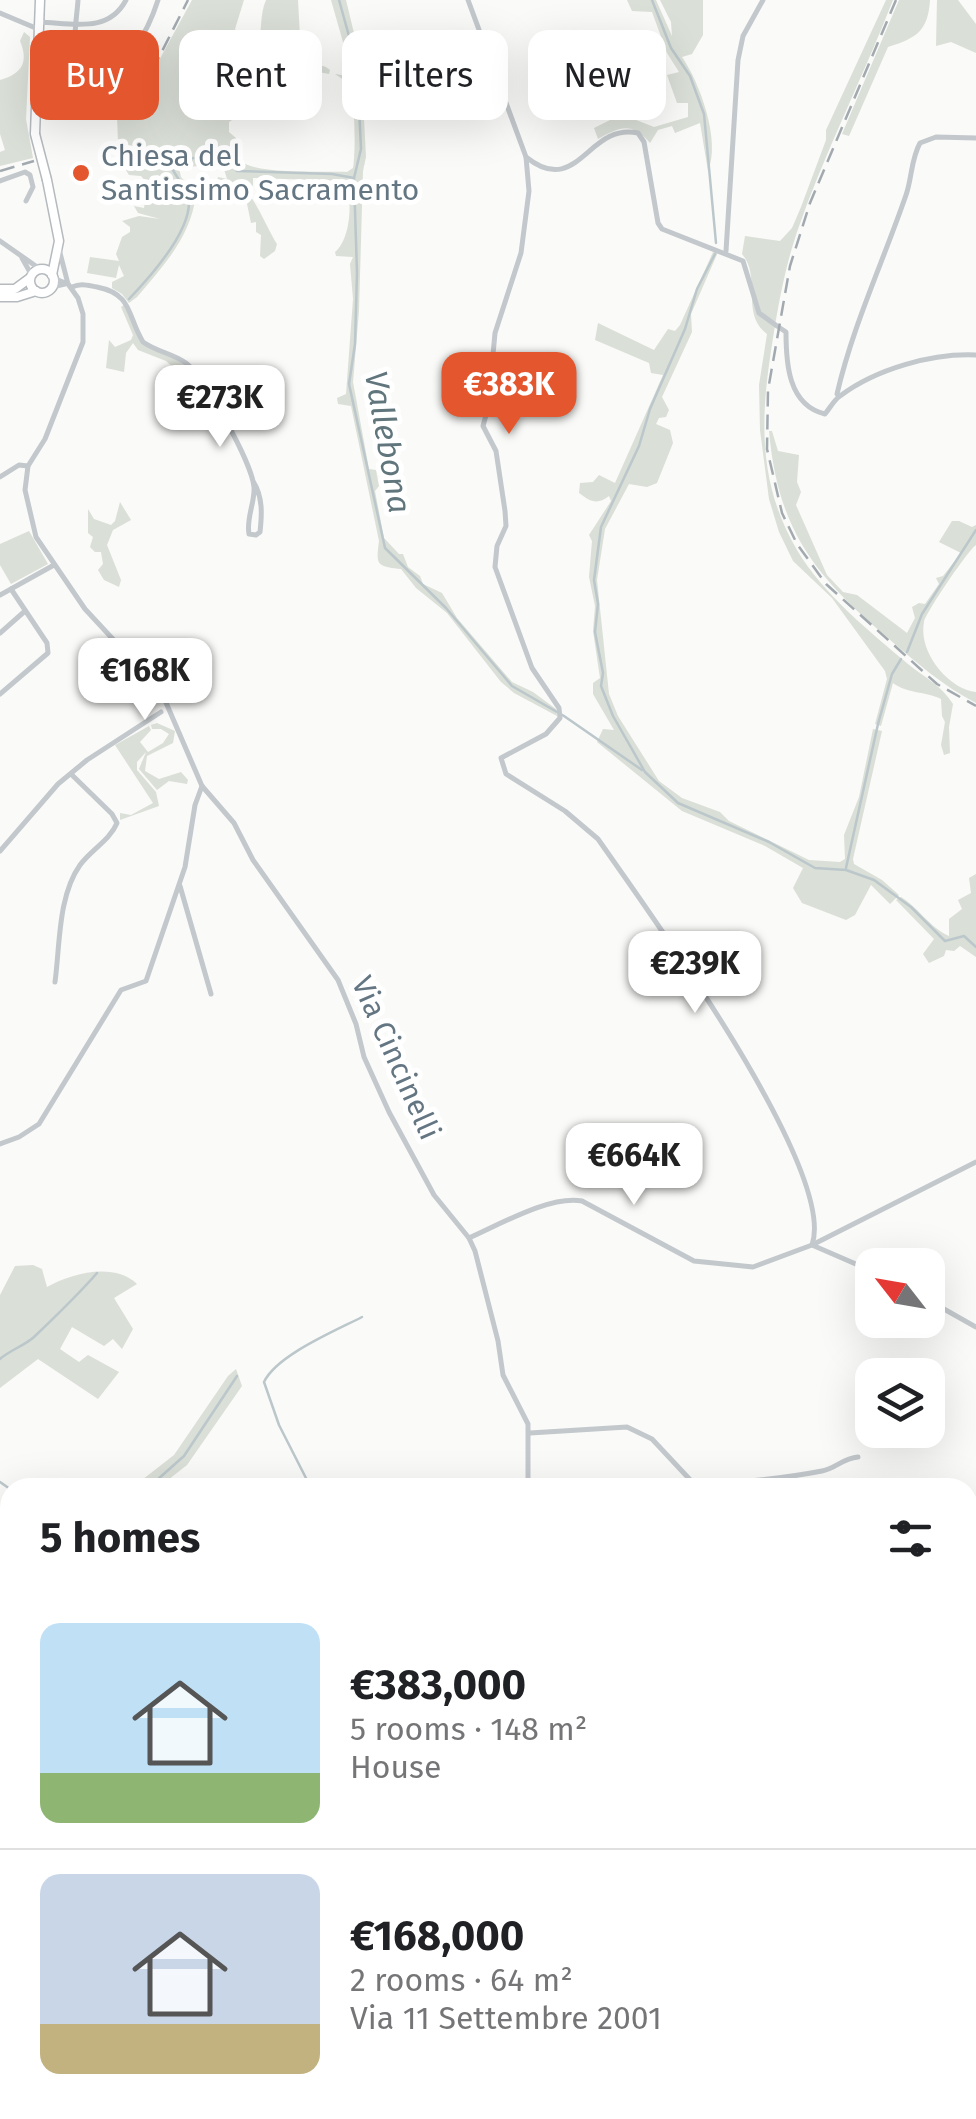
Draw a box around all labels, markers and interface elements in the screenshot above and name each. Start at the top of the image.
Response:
chip: Buy [30,30,159,120]
chip: Rent [179,30,322,120]
chip: Filters [342,30,508,120]
chip: New [528,30,666,120]
place label: Chiesa del Santissimo Sacramento [101,138,419,208]
marker: Chiesa del Santissimo Sacramento [70,162,92,184]
pin: €383K [439,352,579,437]
pin: €273K [150,365,290,450]
text: €383K [463,365,555,403]
water label: Vallebona [357,368,419,516]
text: €273K [177,378,263,416]
pin: €168K [75,638,215,723]
text: €168K [100,651,190,689]
pin: €239K [625,931,765,1016]
text: €239K [650,944,740,982]
street label: Via Cincinelli [344,971,448,1145]
pin: €664K [564,1123,704,1208]
text: €664K [588,1136,680,1174]
north arrow [855,1248,945,1338]
map controls [855,1248,945,1448]
button: layers [855,1358,945,1448]
icon: filters [883,1511,938,1566]
text: 5 homes [40,1513,200,1563]
text: €383,000 [350,1660,526,1710]
icon: home [120,1663,240,1783]
text: 5 rooms · 148 m² [350,1710,587,1748]
text: House [350,1748,441,1786]
text: €168,000 [350,1911,524,1961]
icon: home [120,1914,240,2034]
text: 2 rooms · 64 m² [350,1961,573,1999]
text: Via 11 Settembre 2001 [350,1999,662,2037]

